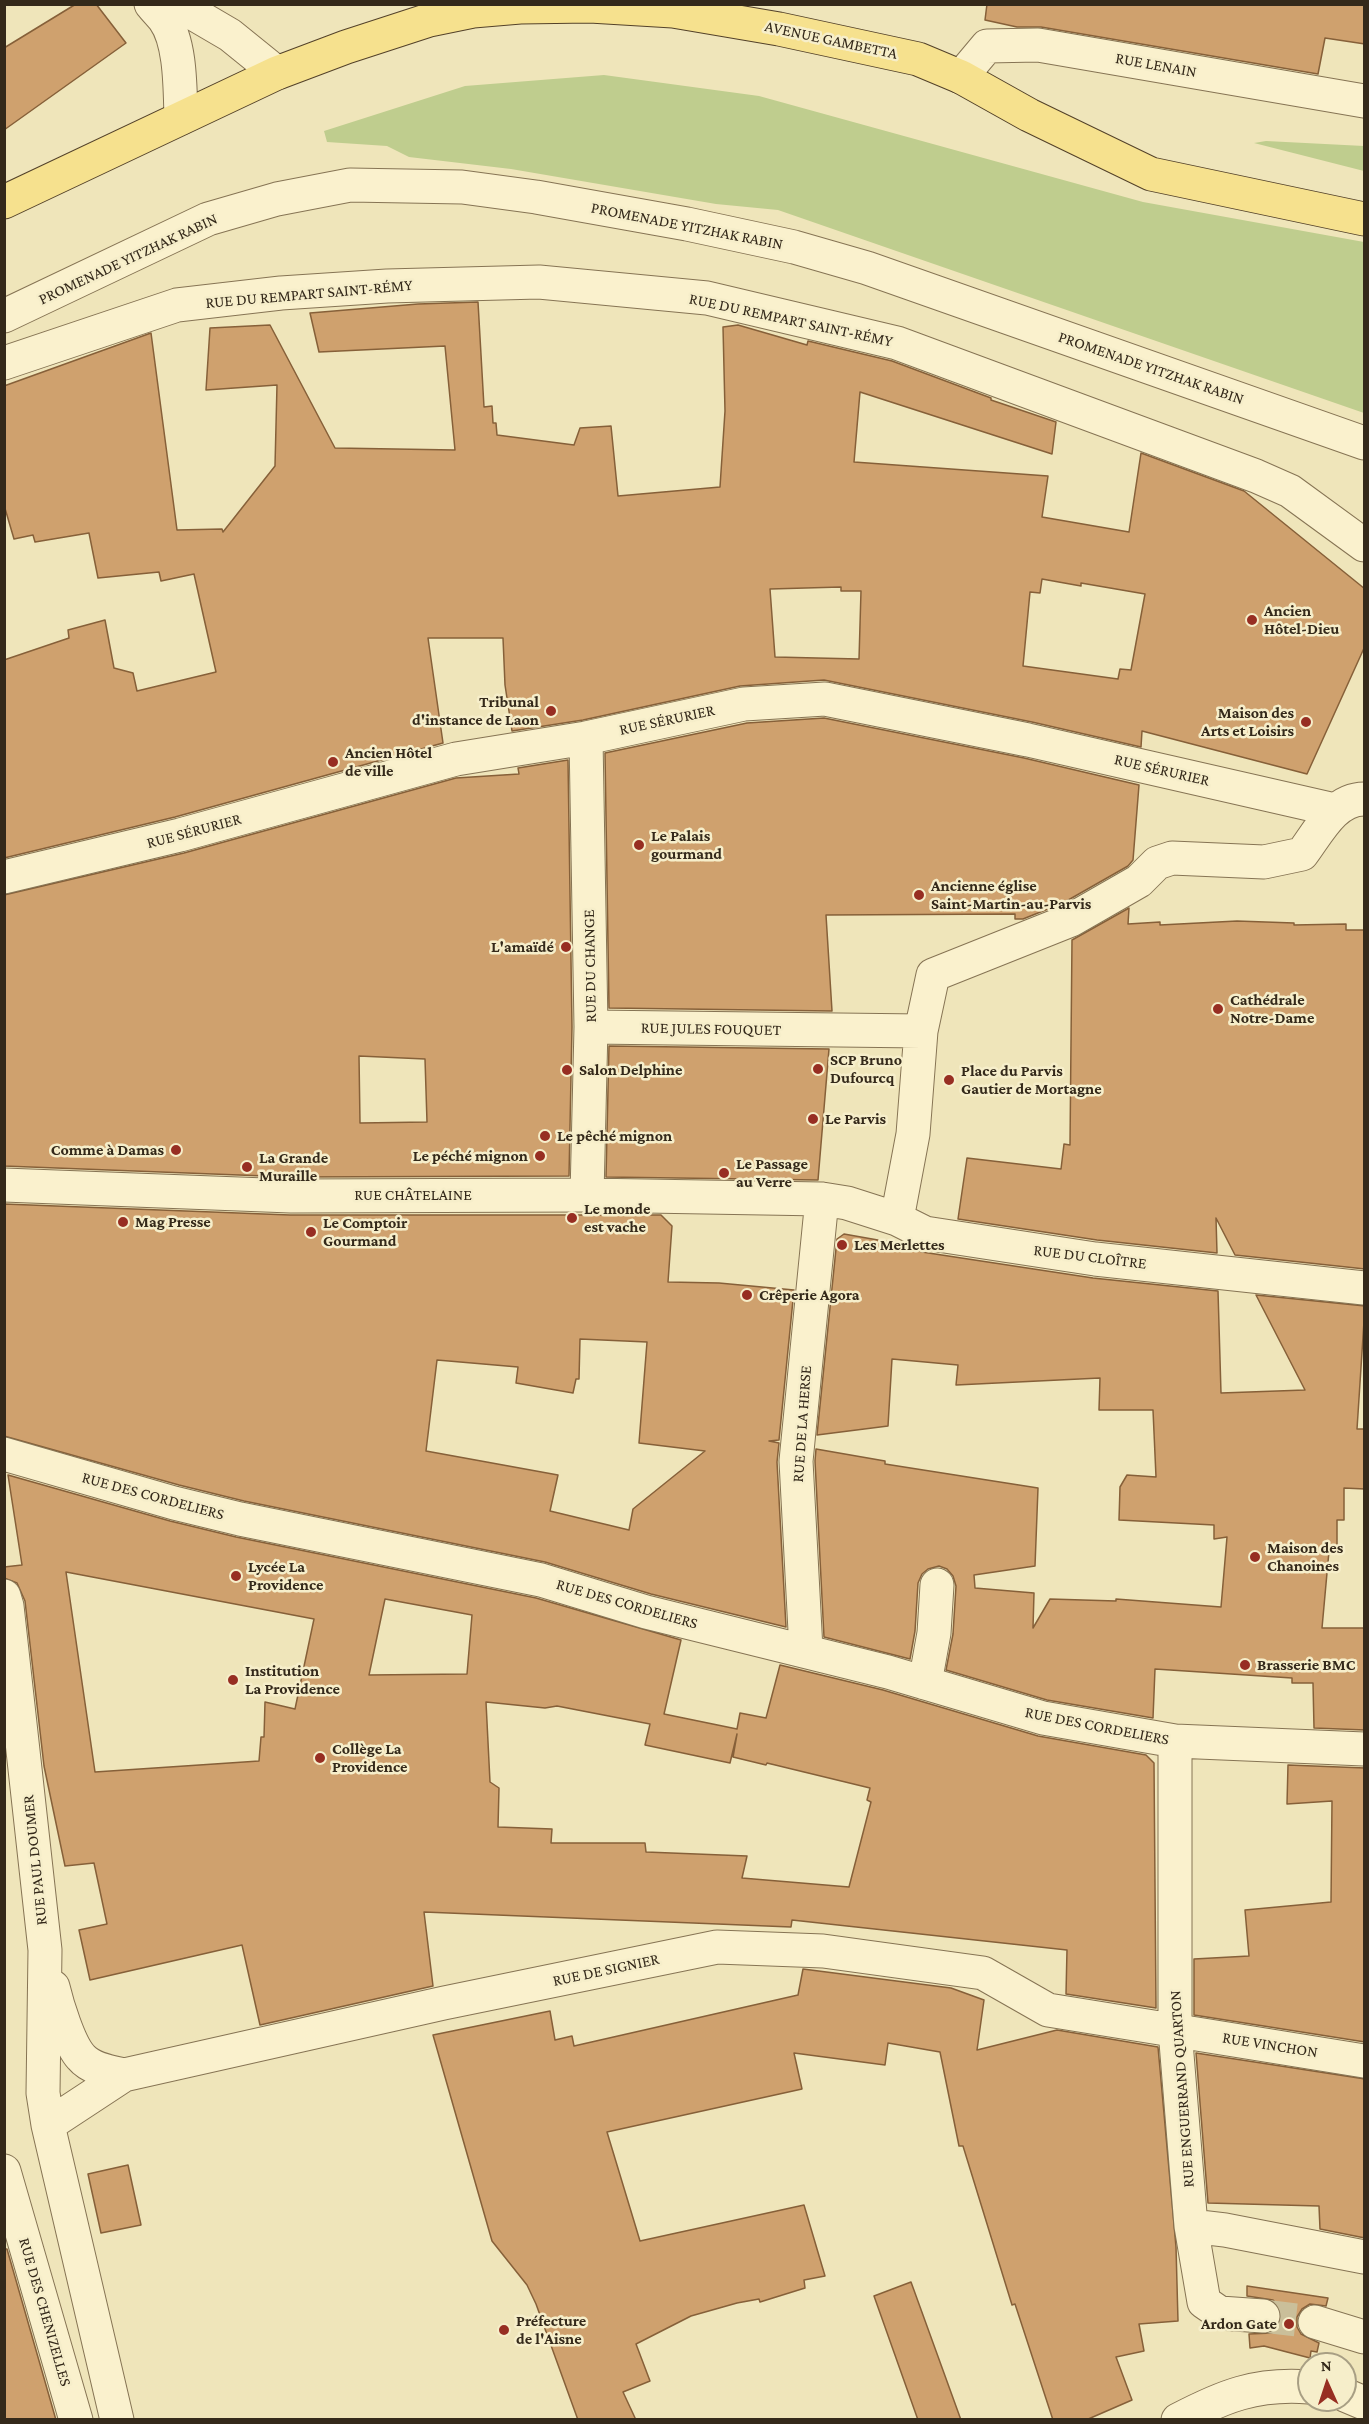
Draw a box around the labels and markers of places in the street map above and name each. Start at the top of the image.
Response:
place label: Ancien Hôtel-Dieu [1264,601,1339,639]
marker: Ancien Hôtel-Dieu [1245,613,1259,627]
place label: Tribunal d'instance de Laon [412,692,539,730]
place label: Maison des Arts et Loisirs [1201,703,1294,741]
marker: Tribunal d'instance de Laon [544,704,558,718]
marker: Maison des Arts et Loisirs [1299,715,1313,729]
place label: Ancien Hôtel de ville [345,743,432,781]
marker: Ancien Hôtel de ville [326,755,340,769]
place label: Le Palais gourmand [651,826,722,864]
marker: Le Palais gourmand [632,838,646,852]
place label: Ancienne église Saint-Martin-au-Parvis [931,876,1091,914]
marker: Ancienne église Saint-Martin-au-Parvis [912,888,926,902]
place label: L'amaïdé [491,937,554,957]
marker: L'amaïdé [559,940,573,954]
place label: Cathédrale Notre-Dame [1230,990,1314,1028]
marker: Cathédrale Notre-Dame [1211,1002,1225,1016]
place label: SCP Bruno Dufourcq [830,1050,902,1088]
place label: Salon Delphine [579,1060,682,1080]
place label: Place du Parvis Gautier de Mortagne [961,1061,1102,1099]
marker: SCP Bruno Dufourcq [811,1062,825,1076]
marker: Salon Delphine [560,1063,574,1077]
marker: Place du Parvis Gautier de Mortagne [942,1073,956,1087]
place label: Le Parvis [825,1109,886,1129]
marker: Le Parvis [806,1112,820,1126]
place label: Le pêché mignon [557,1126,672,1146]
marker: Le pêché mignon [538,1129,552,1143]
place label: Comme à Damas [51,1140,164,1160]
marker: Comme à Damas [169,1143,183,1157]
place label: Le péché mignon [413,1146,528,1166]
place label: La Grande Muraille [259,1148,328,1186]
marker: Le péché mignon [533,1149,547,1163]
place label: Le Passage au Verre [736,1154,808,1192]
marker: La Grande Muraille [240,1160,254,1174]
marker: Le Passage au Verre [717,1166,731,1180]
place label: Le monde est vache [584,1199,650,1237]
marker: Le monde est vache [565,1211,579,1225]
place label: Mag Presse [135,1212,211,1232]
place label: Le Comptoir Gourmand [323,1213,407,1251]
marker: Mag Presse [116,1215,130,1229]
marker: Le Comptoir Gourmand [304,1225,318,1239]
place label: Les Merlettes [854,1235,945,1255]
marker: Les Merlettes [835,1238,849,1252]
place label: Crêperie Agora [759,1285,860,1305]
marker: Crêperie Agora [740,1288,754,1302]
place label: Maison des Chanoines [1267,1538,1343,1576]
marker: Maison des Chanoines [1248,1550,1262,1564]
place label: Lycée La Providence [248,1557,324,1595]
marker: Lycée La Providence [229,1569,243,1583]
place label: Brasserie BMC [1257,1655,1355,1675]
marker: Brasserie BMC [1238,1658,1252,1672]
place label: Institution La Providence [245,1661,340,1699]
marker: Institution La Providence [226,1673,240,1687]
place label: Collège La Providence [332,1739,408,1777]
marker: Collège La Providence [313,1751,327,1765]
place label: Préfecture de l'Aisne [516,2311,586,2349]
place label: Ardon Gate [1201,2314,1277,2334]
marker: Ardon Gate [1282,2317,1296,2331]
marker: Préfecture de l'Aisne [497,2323,511,2337]

